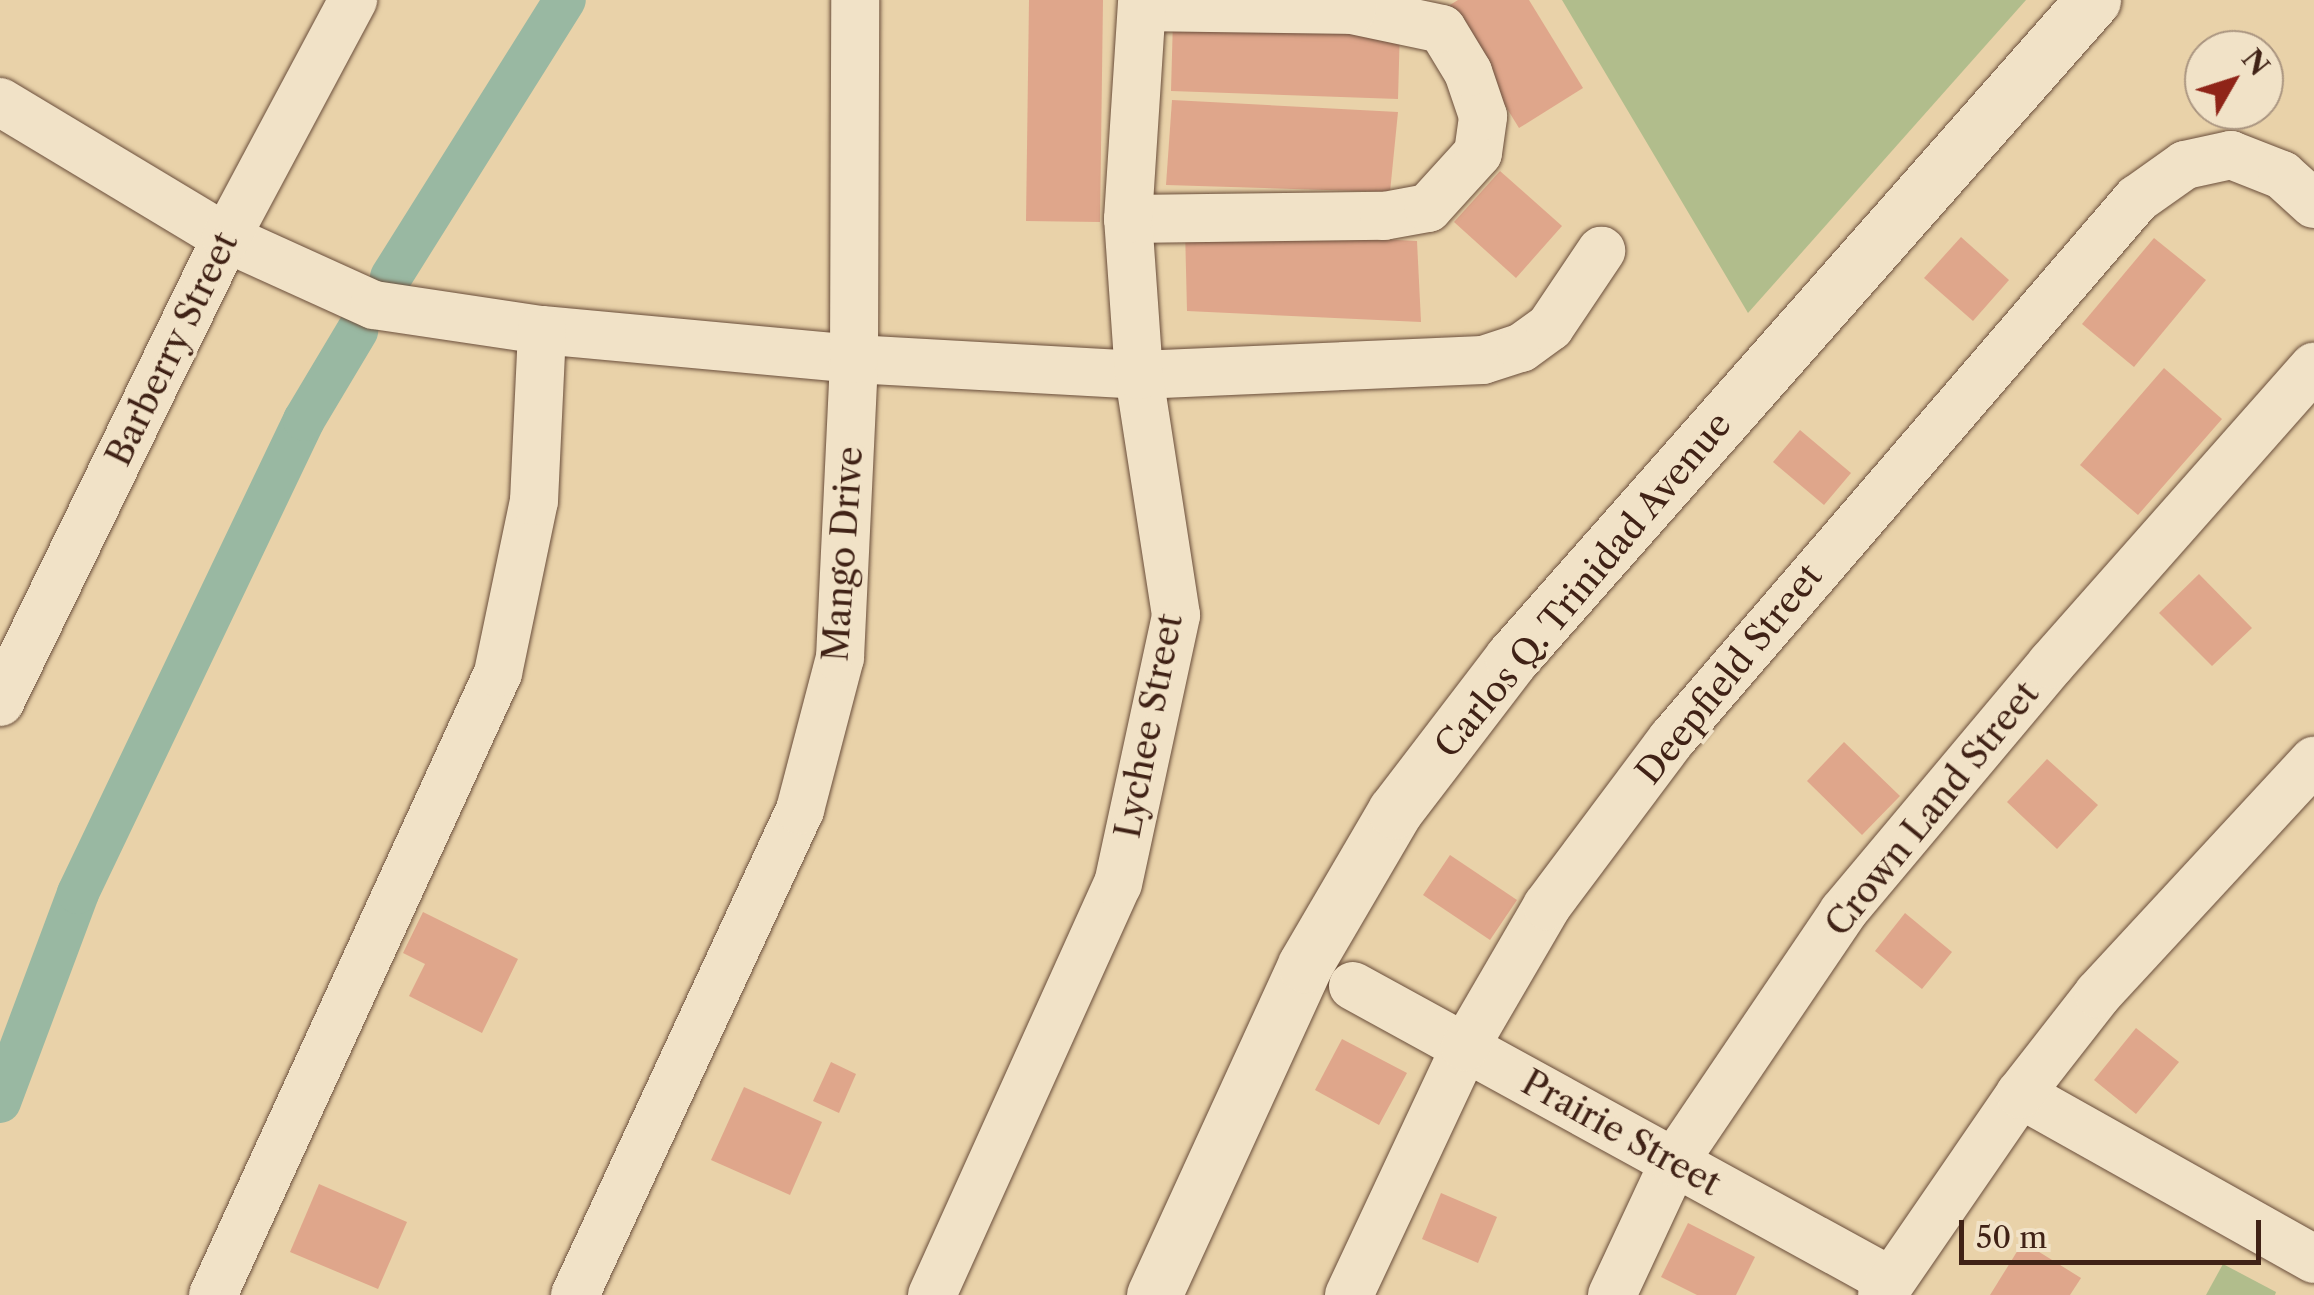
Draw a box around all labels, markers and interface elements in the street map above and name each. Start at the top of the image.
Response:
north arrow [2184,30,2284,130]
text: N [2235,42,2277,83]
street label: Barberry Street [97,225,247,473]
street label: Carlos Q. Trinidad Avenue [1425,403,1741,767]
street label: Mango Drive [815,445,871,663]
street label: Deepfield Street [1627,555,1831,793]
street label: Lychee Street [1107,610,1191,842]
street label: Crown Land Street [1817,673,2047,945]
street label: Prairie Street [1514,1061,1728,1205]
scale bar [1964,1200,2266,1262]
text: 50 m [1976,1219,2047,1256]

